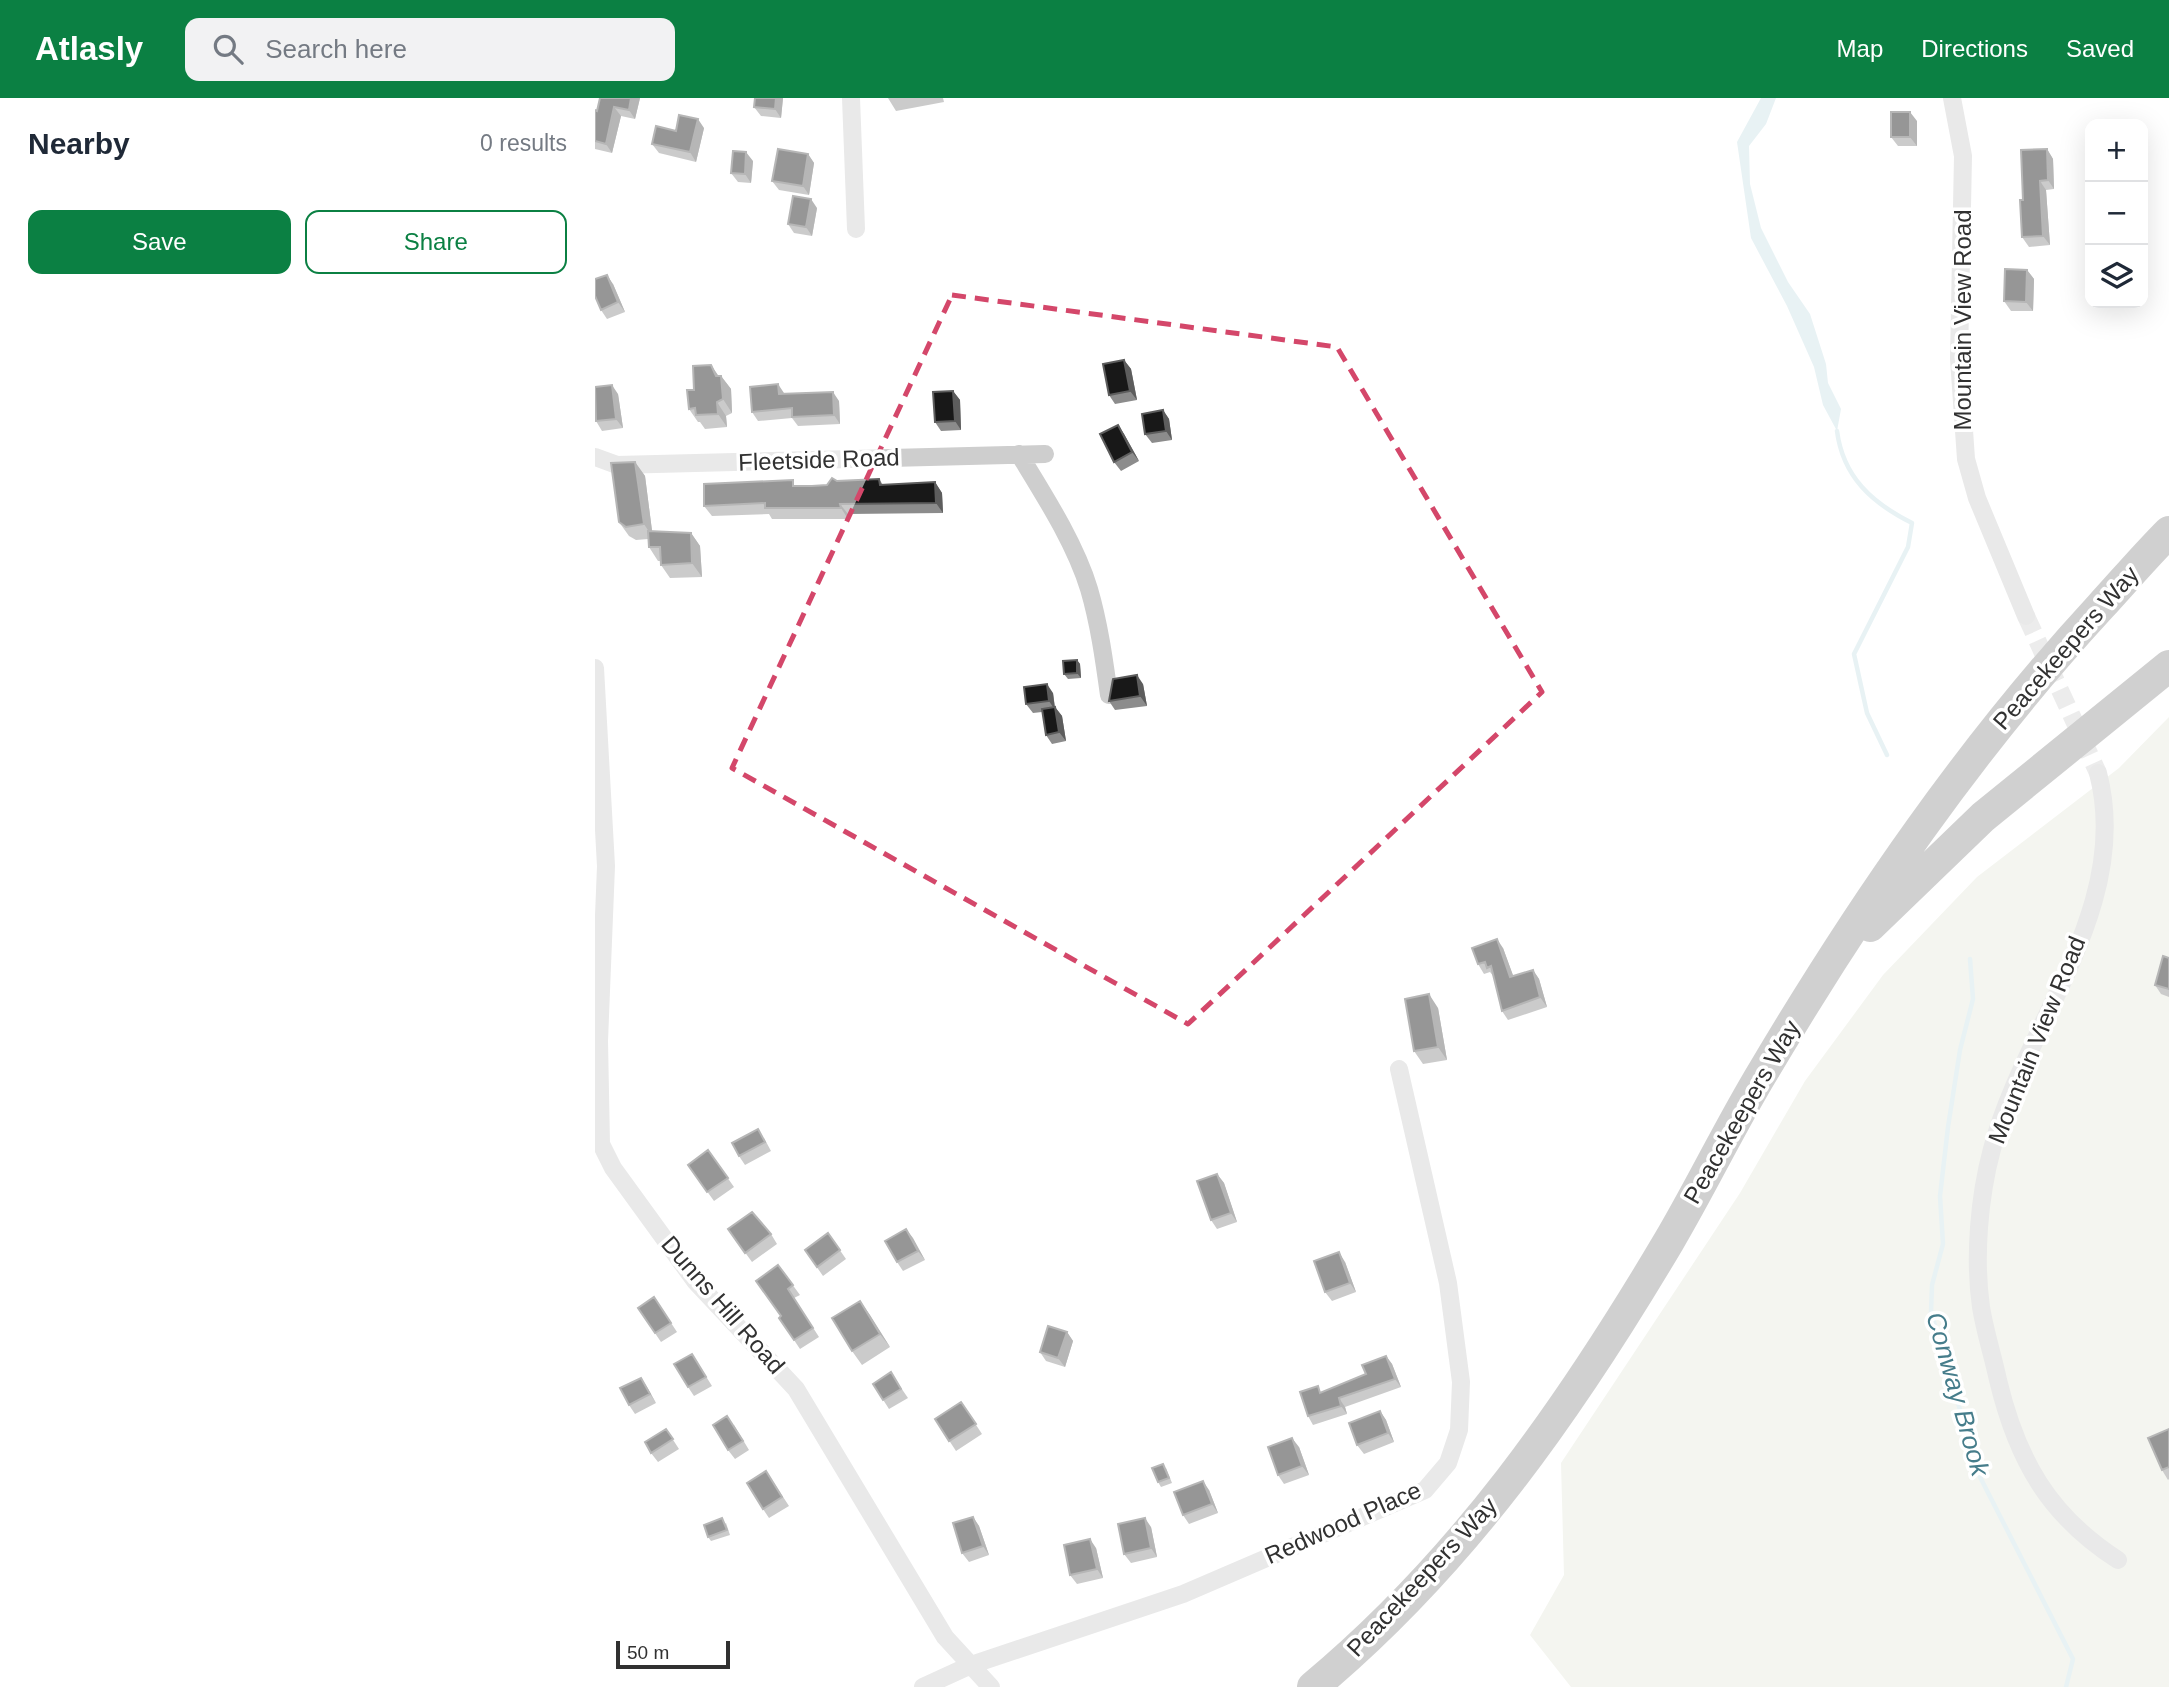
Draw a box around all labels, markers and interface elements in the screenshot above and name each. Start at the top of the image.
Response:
search box [185,18,675,81]
text: Atlasly [35,30,143,67]
icon: search [209,30,247,68]
text: Search here [265,34,407,64]
text: Map [1837,35,1883,62]
text: Directions [1921,35,2028,62]
text: Saved [2066,35,2134,62]
map controls [2085,119,2148,308]
button: + [2085,119,2148,182]
text: Nearby [28,127,130,160]
text: 0 results [480,130,567,156]
button: − [2085,182,2148,245]
street label: Mountain View Road [1949,209,1976,431]
button: Save [28,210,291,274]
button: Share [305,210,567,274]
button: layers [2085,245,2148,308]
street label: Fleetside Road [738,443,900,476]
street label: Peacekeepers Way [1987,561,2144,735]
street label: Mountain View Road [1983,932,2090,1147]
street label: Peacekeepers Way [1678,1015,1805,1208]
street label: Dunns Hill Road [656,1230,790,1379]
water label: Conway Brook [1920,1309,1996,1481]
street label: Redwood Place [1261,1476,1425,1569]
street label: Peacekeepers Way [1341,1492,1502,1662]
scale bar [616,1638,730,1670]
text: 50 m [627,1642,669,1663]

